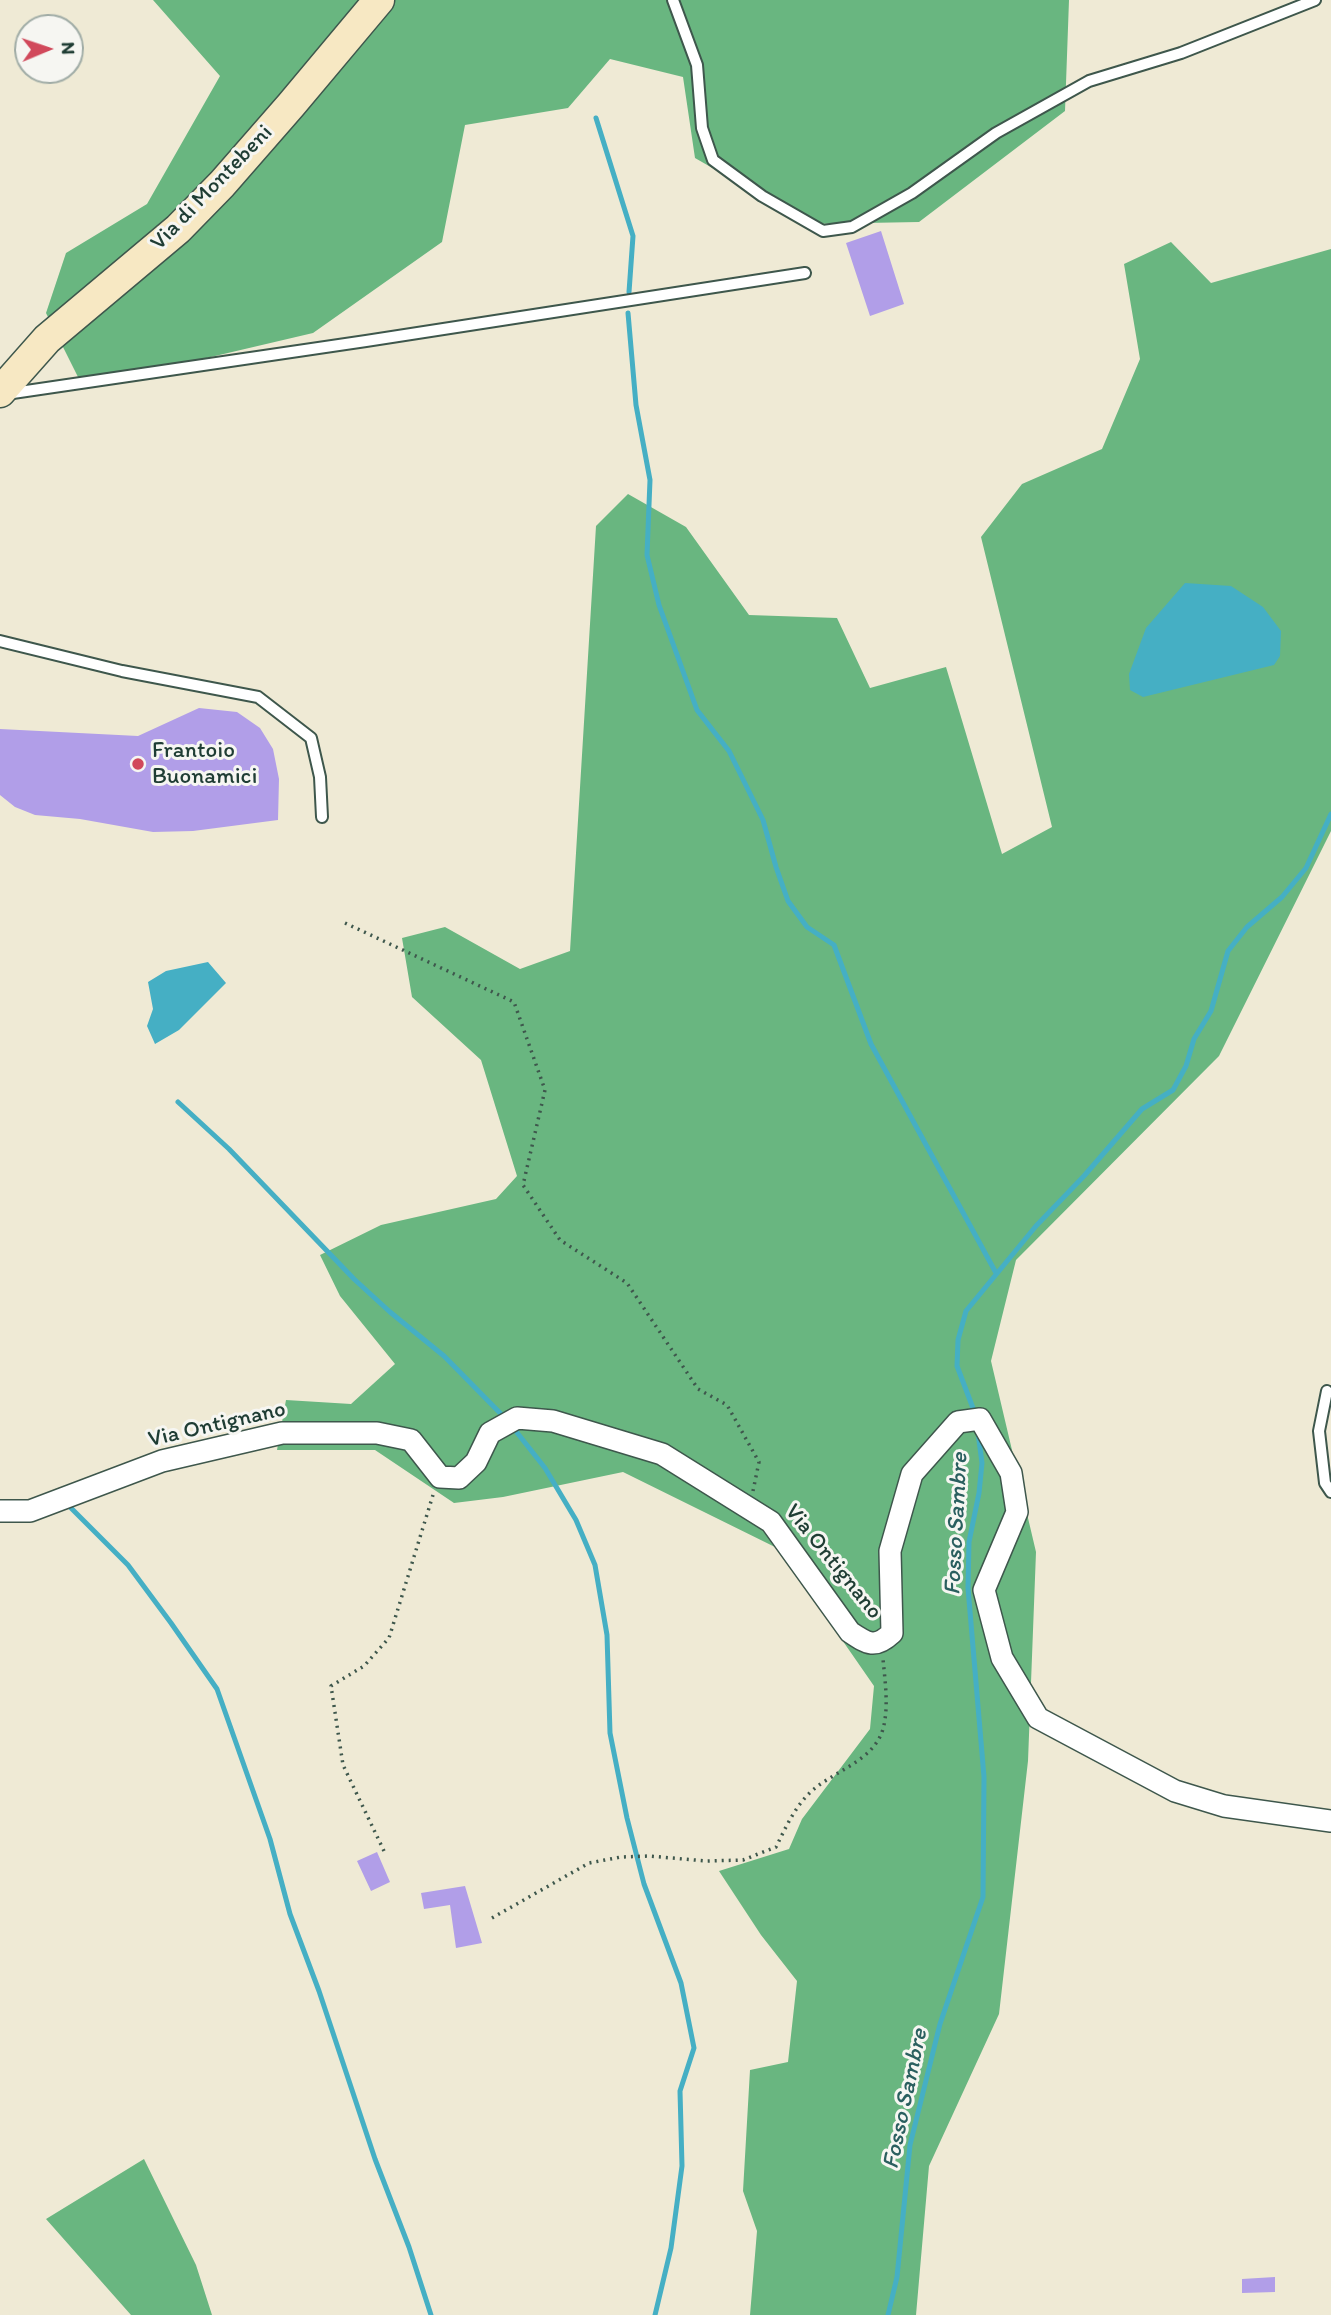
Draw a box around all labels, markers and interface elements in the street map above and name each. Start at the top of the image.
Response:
north arrow [14,14,84,84]
text: N [57,42,80,55]
street label: Via di Montebeni [145,119,279,257]
place label: Frantoio Buonamici [152,737,257,791]
marker: Frantoio Buonamici [130,756,146,772]
street label: Via Ontignano [146,1396,288,1454]
water label: Fosso Sambre [939,1452,975,1596]
street label: Via Ontignano [778,1499,888,1625]
water label: Fosso Sambre [877,2026,935,2172]

